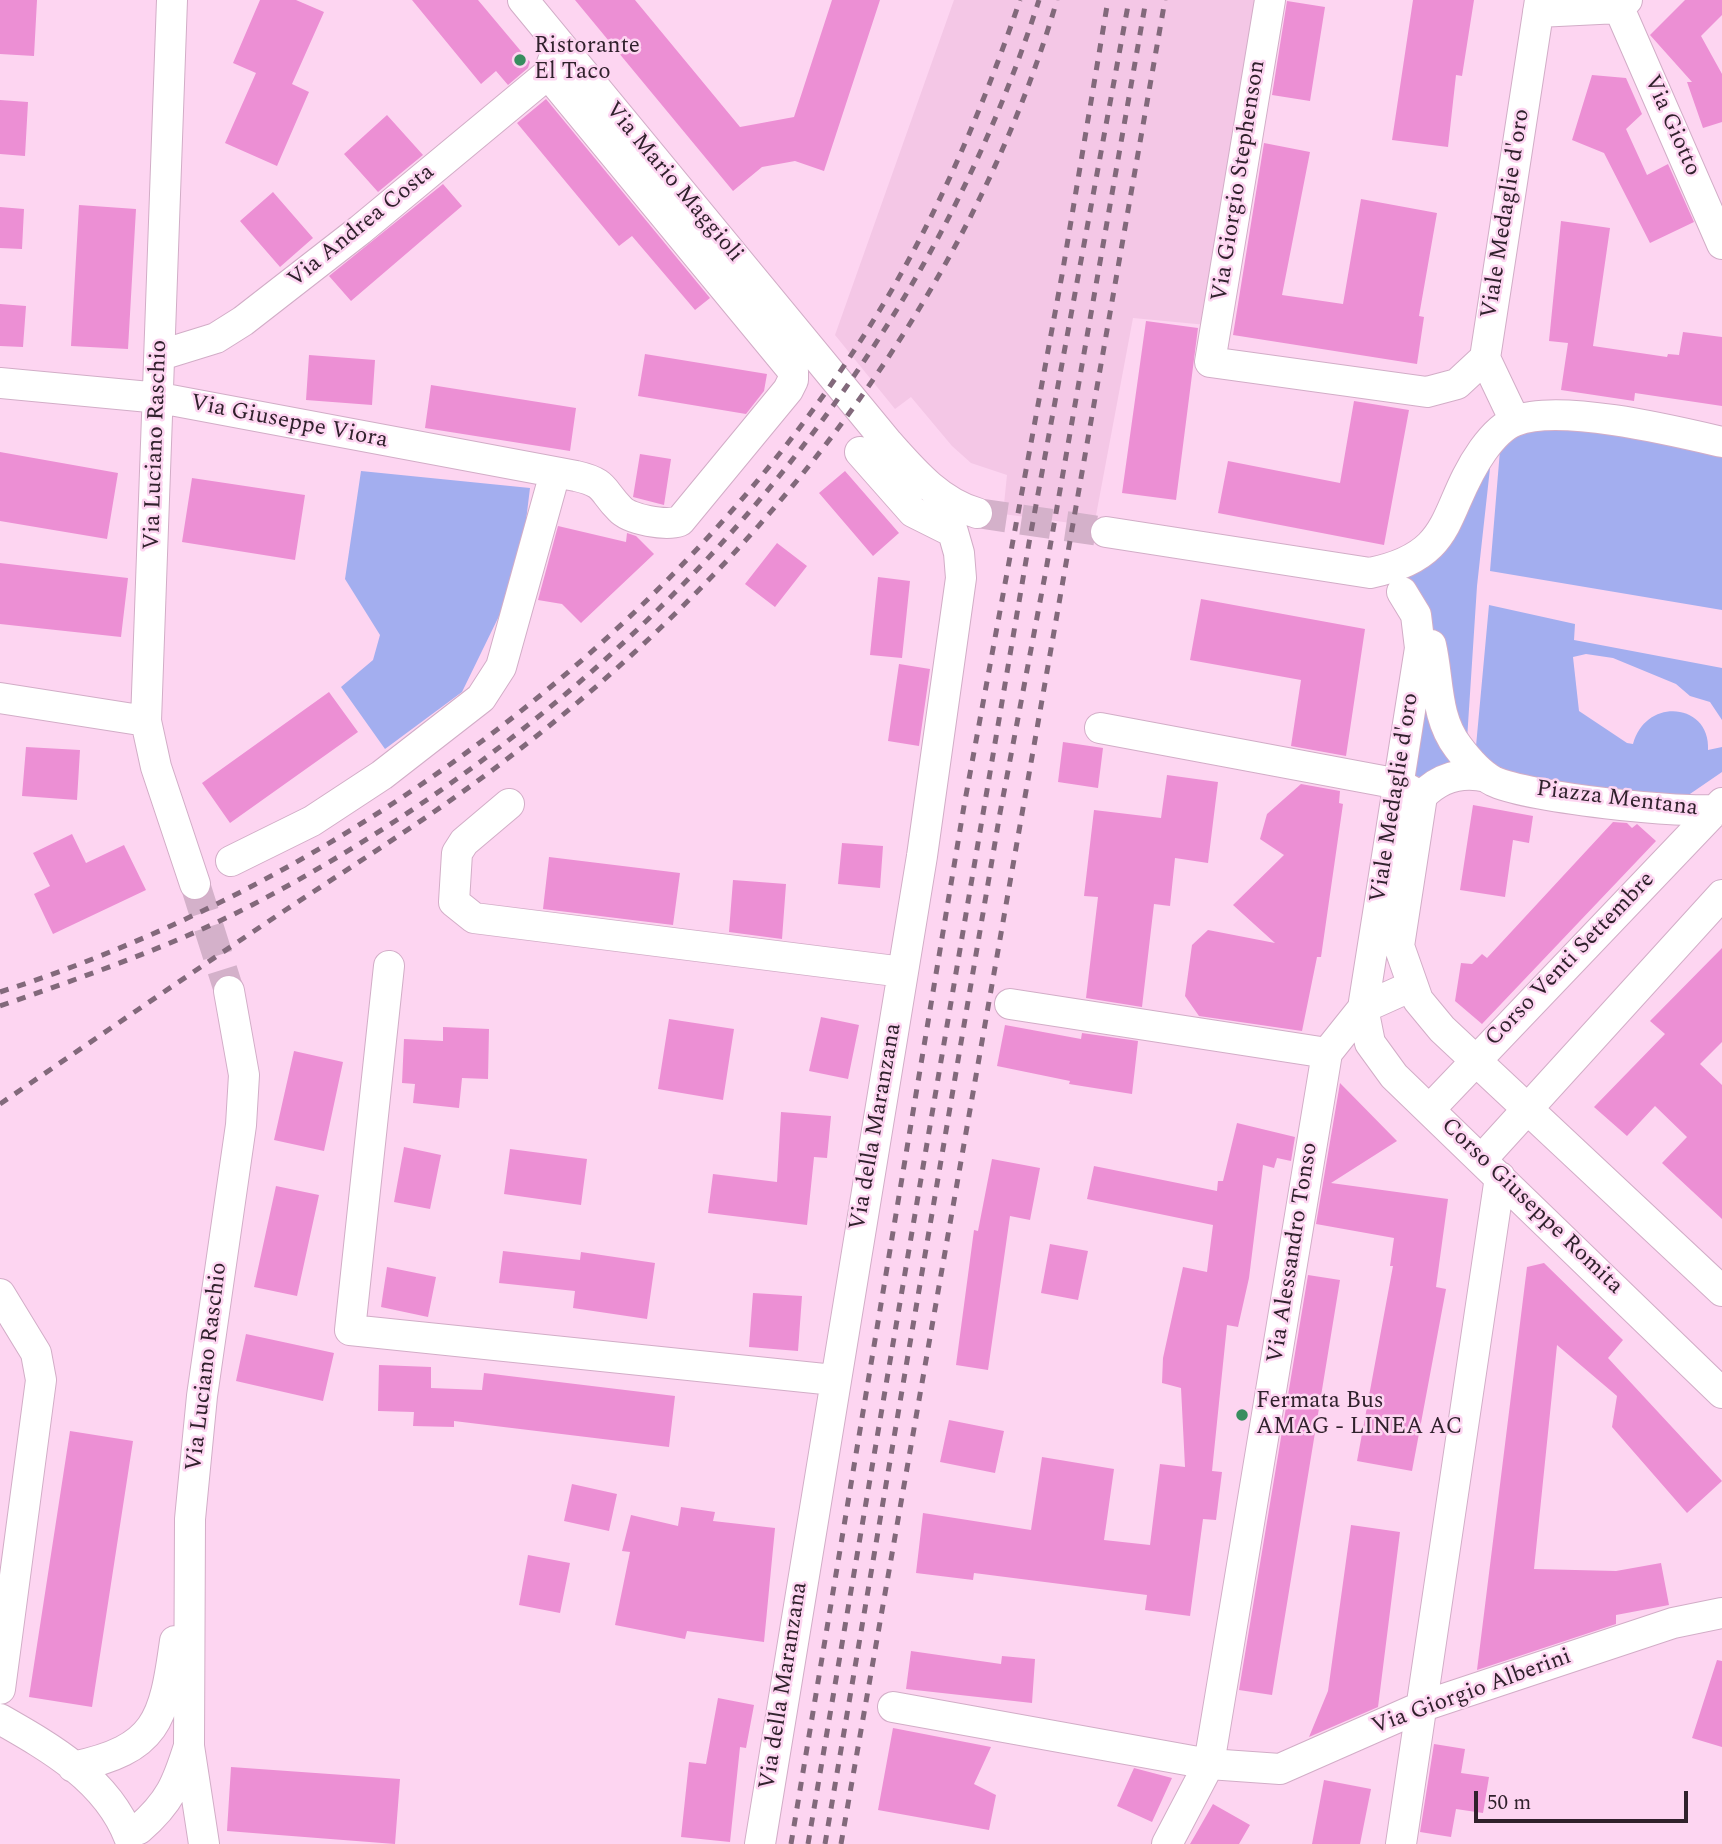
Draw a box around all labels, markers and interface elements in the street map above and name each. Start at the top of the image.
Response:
place label: Ristorante El Taco [534,33,640,87]
marker: Ristorante El Taco [512,52,528,68]
street label: Via Giorgio Stephenson [1207,58,1273,304]
street label: Via Giotto [1637,71,1705,181]
street label: Via Mario Maggioli [598,97,748,269]
street label: Viale Medaglie d'oro [1477,107,1537,321]
street label: Via Andrea Costa [283,160,441,294]
street label: Via Luciano Raschio [140,339,174,551]
street label: Via Giuseppe Viora [188,390,390,456]
street label: Viale Medaglie d'oro [1366,691,1426,905]
street label: Piazza Mentana [1535,776,1699,824]
street label: Corso Venti Settembre [1481,867,1661,1053]
street label: Via della Maranzana [845,1021,909,1233]
street label: Corso Giuseppe Romita [1434,1113,1628,1301]
street label: Via Alessandro Tonso [1263,1141,1325,1365]
street label: Via Luciano Raschio [181,1261,235,1473]
place label: Fermata Bus AMAG - LINEA AC [1256,1388,1462,1442]
marker: Fermata Bus AMAG - LINEA AC [1234,1407,1250,1423]
street label: Via della Maranzana [755,1580,815,1792]
street label: Via Giorgio Alberini [1368,1644,1576,1742]
scale bar [1477,1778,1690,1822]
text: 50 m [1487,1787,1531,1819]

